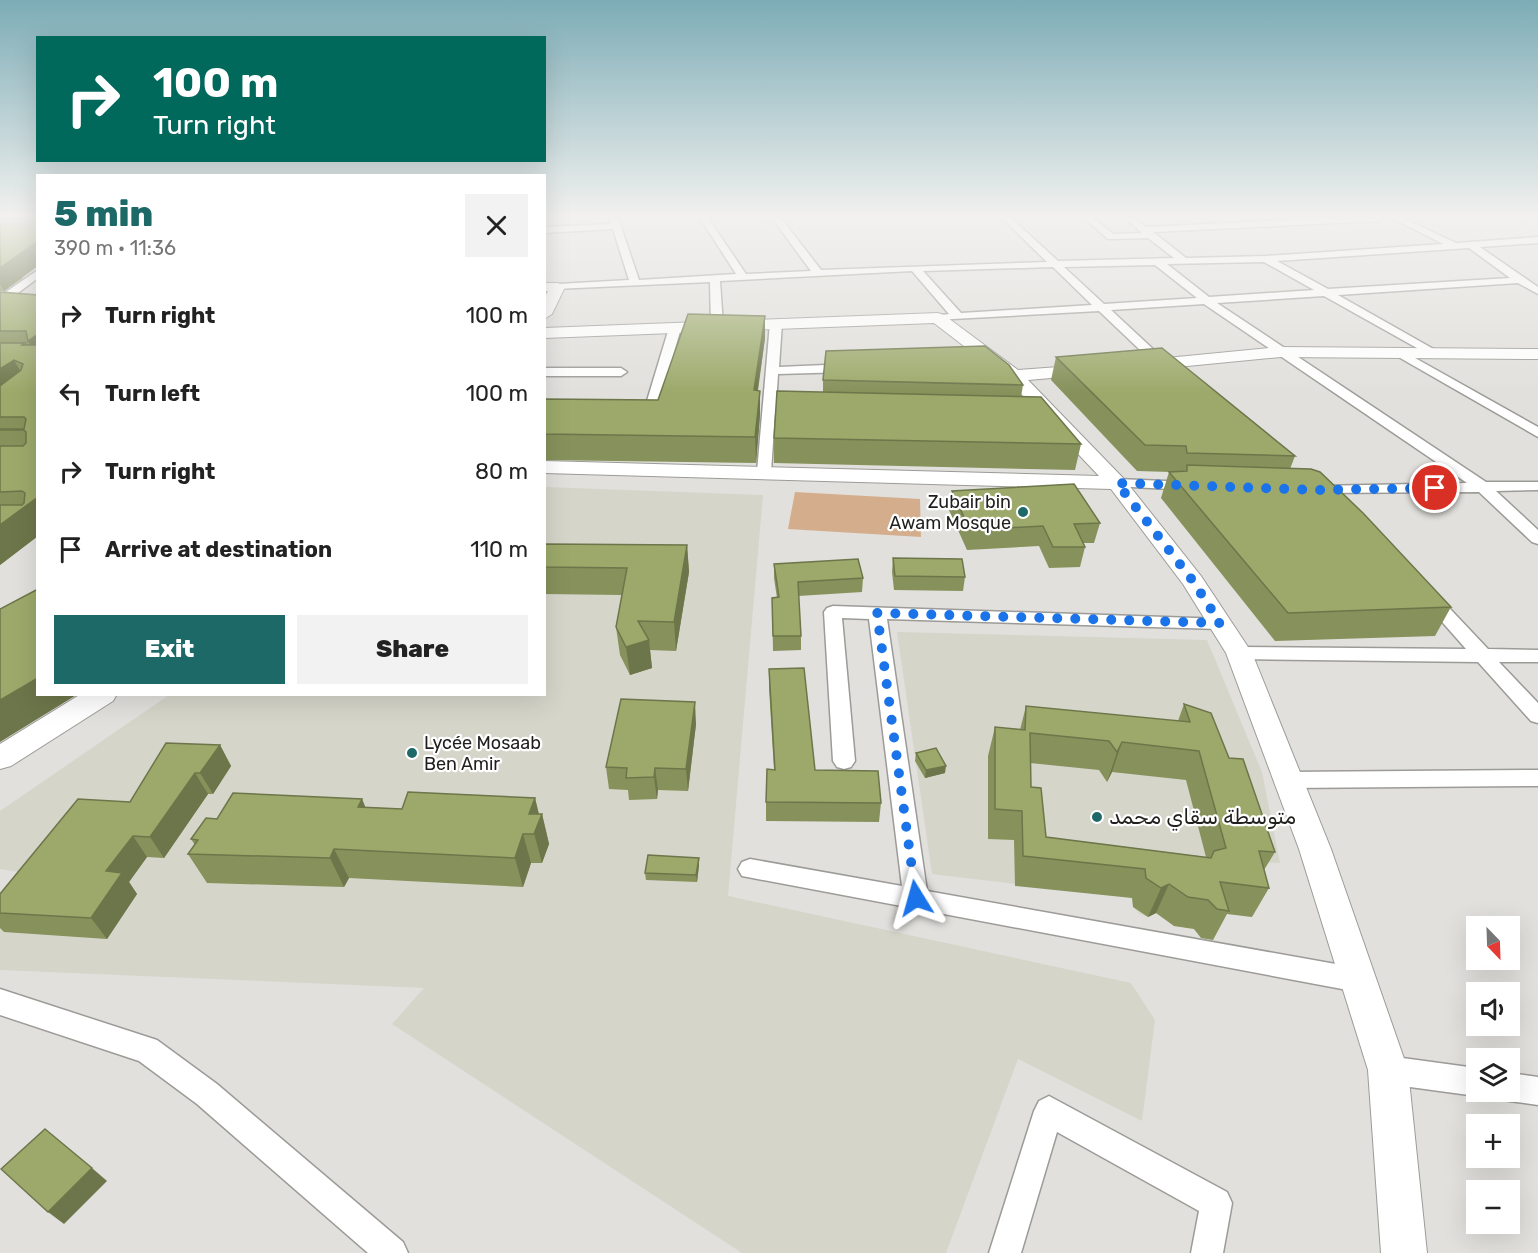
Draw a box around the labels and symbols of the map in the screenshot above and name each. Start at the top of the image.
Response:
pin [1409,462,1460,513]
place label: Zubair bin Awam Mosque [889,491,1011,534]
marker: Zubair bin Awam Mosque [1016,505,1030,519]
place label: Lycée Mosaab Ben Amir [424,732,541,775]
marker: Lycée Mosaab Ben Amir [405,746,419,760]
place label: متوسطة سقاي محمد [1109,804,1296,831]
marker: متوسطة سقاي محمد [1090,810,1104,824]
position arrow [884,866,948,930]
north arrow [1466,916,1520,970]

